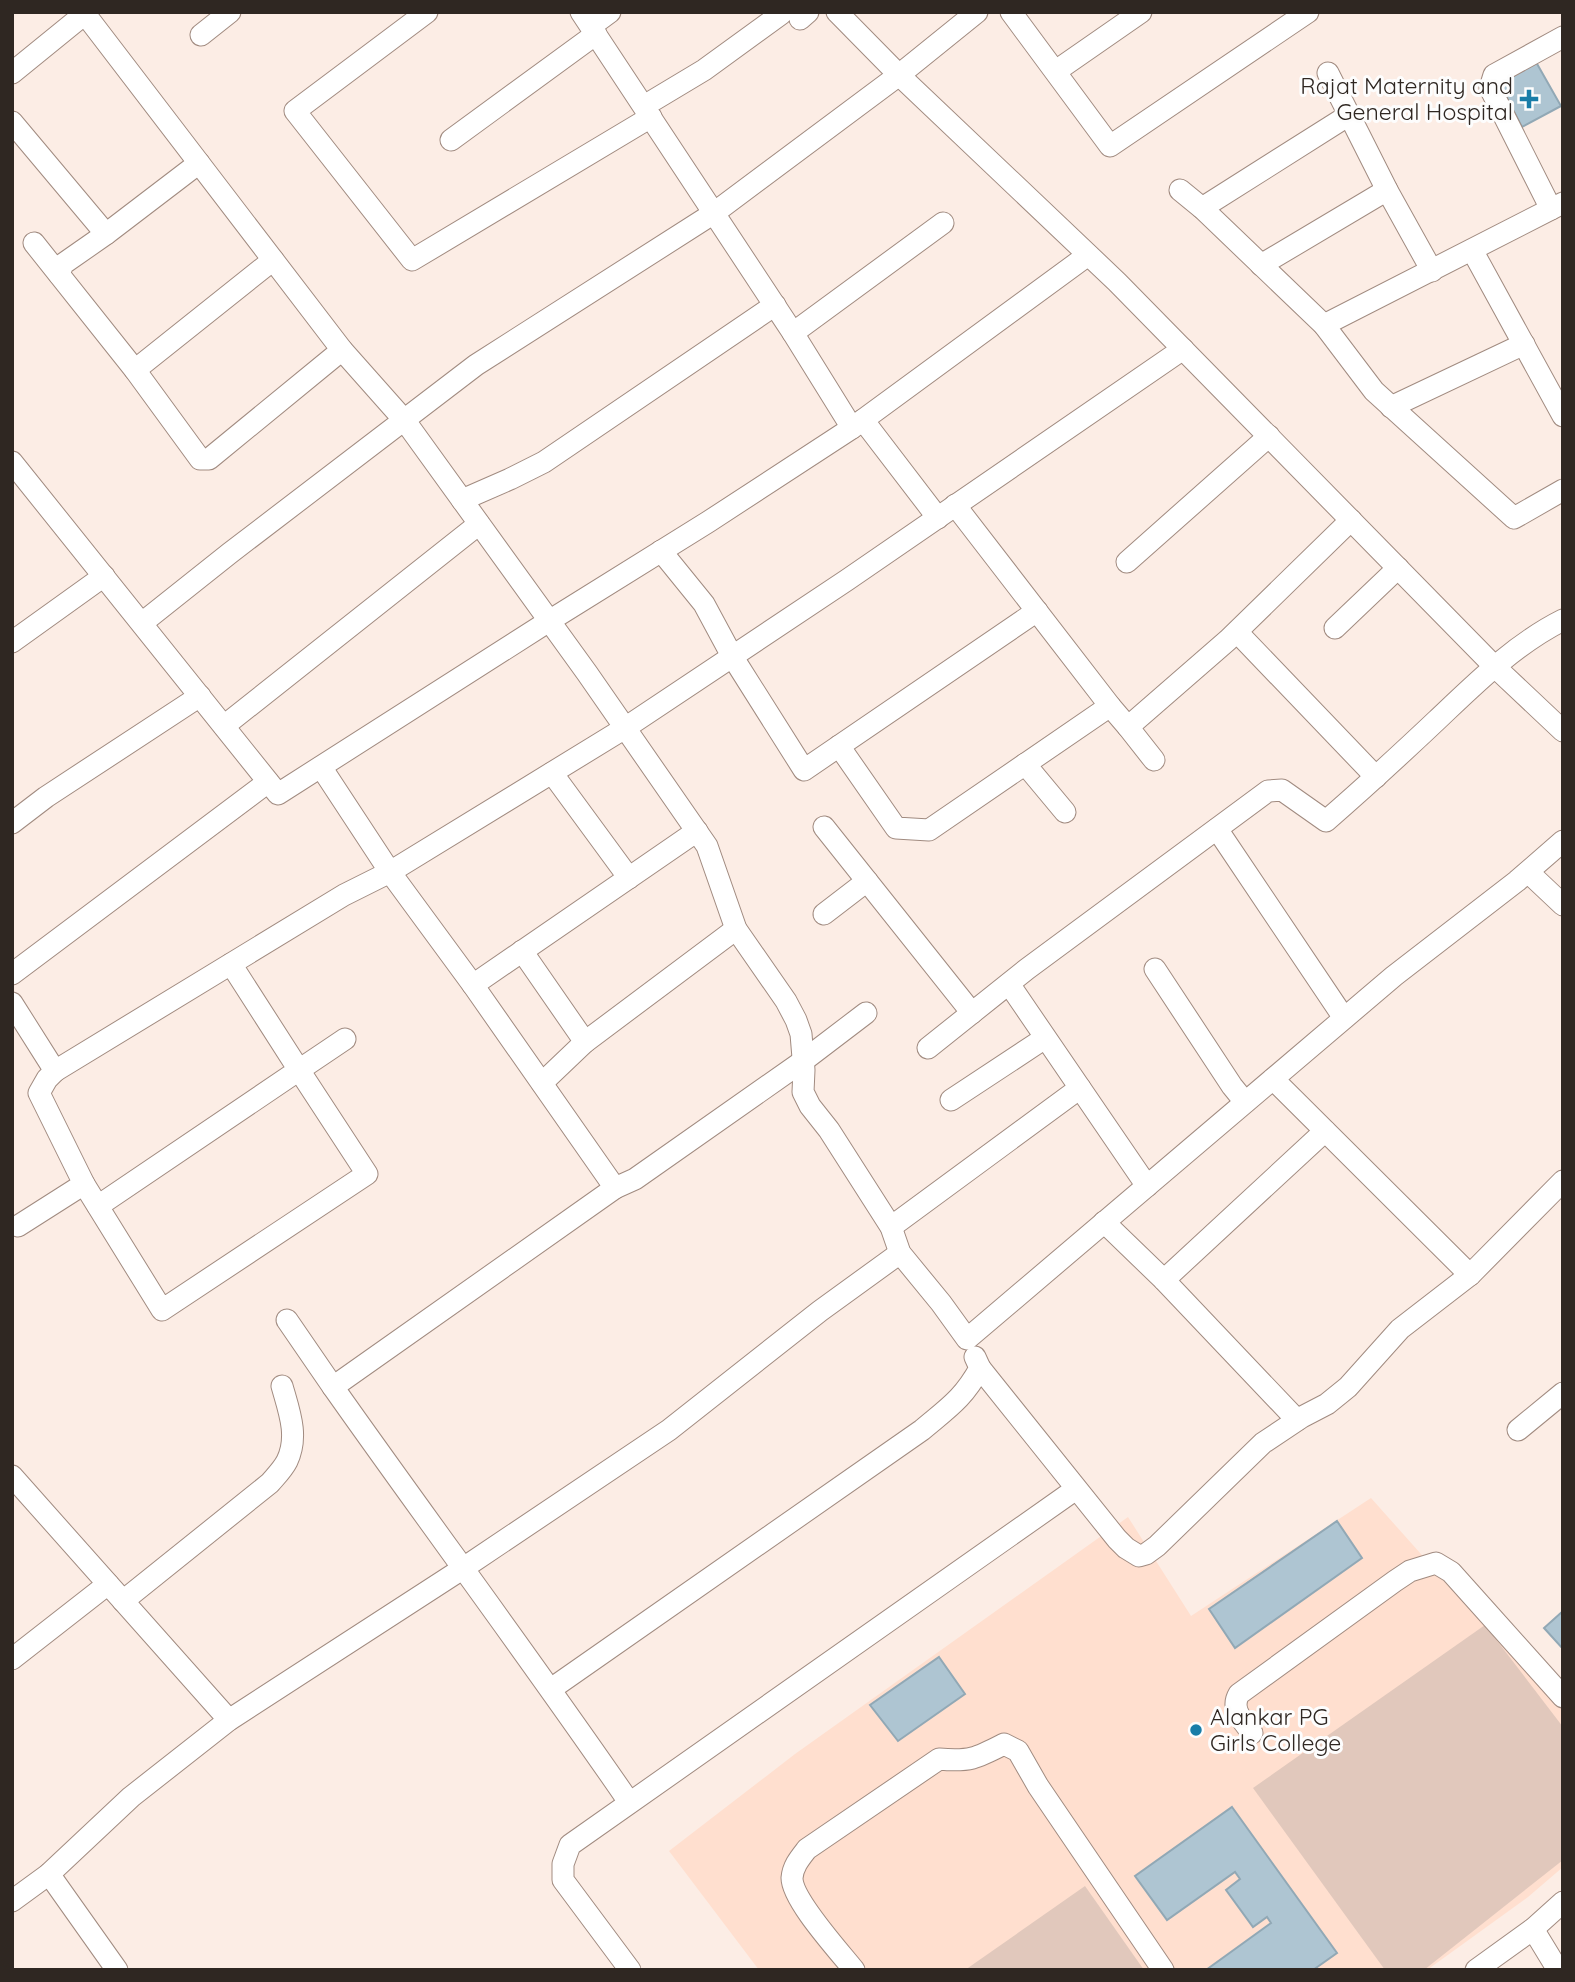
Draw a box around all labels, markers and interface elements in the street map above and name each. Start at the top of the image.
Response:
place label: Rajat Maternity and General Hospital [1300,71,1513,126]
marker: Rajat Maternity and General Hospital [1519,89,1539,109]
place label: Alankar PG Girls College [1210,1702,1341,1757]
marker: Alankar PG Girls College [1188,1722,1204,1738]

